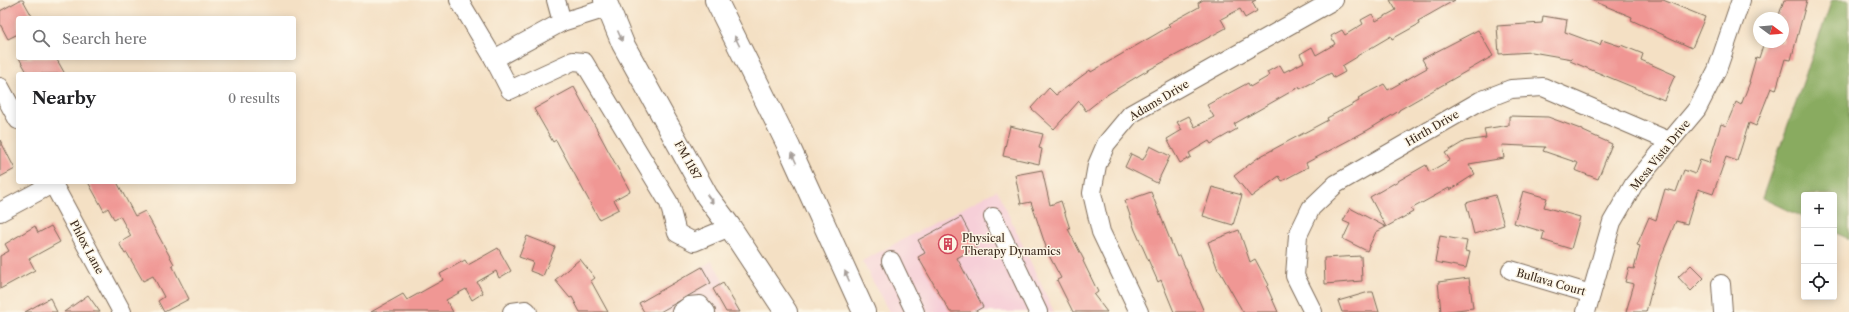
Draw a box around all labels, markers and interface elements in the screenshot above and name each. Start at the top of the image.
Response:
north arrow [1753,12,1789,48]
search box [16,16,296,60]
icon: search [30,27,52,49]
text: Search here [62,29,147,48]
one-way arrow [617,30,623,42]
one-way arrow [733,36,740,47]
street label: Adams Drive [1126,77,1191,124]
text: Nearby [32,88,96,108]
text: 0 results [228,90,280,106]
street label: Hirth Drive [1403,107,1461,149]
street label: Mesa Vista Drive [1627,117,1693,193]
street label: FM 1187 [672,138,705,182]
one-way arrow [791,152,797,164]
map controls [1801,192,1837,300]
button: + [1801,192,1837,228]
one-way arrow [706,193,714,204]
street label: Phlox Lane [67,218,107,276]
button: − [1801,228,1837,264]
place label: Physical Therapy Dynamics [962,231,1061,258]
building icon: Physical Therapy Dynamics [937,233,959,255]
button: locate [1801,264,1837,300]
street label: Bullava Court [1515,265,1587,299]
one-way arrow [844,270,850,282]

